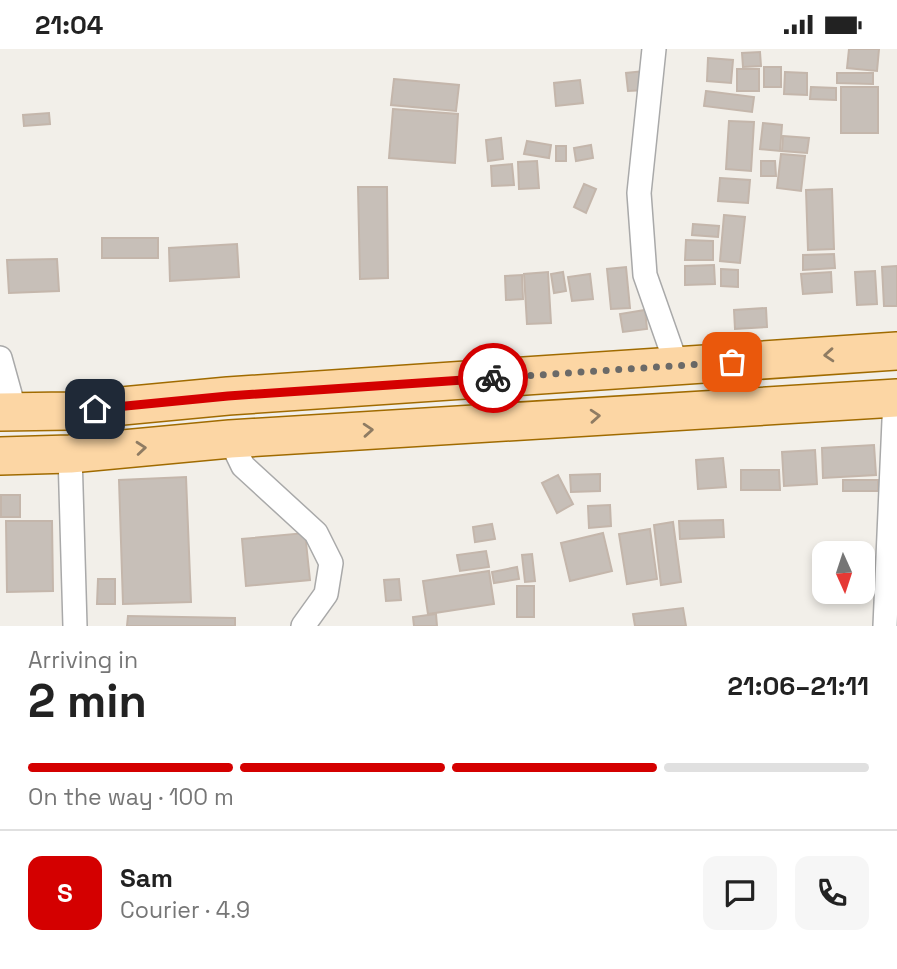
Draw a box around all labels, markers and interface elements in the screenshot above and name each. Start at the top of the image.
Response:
text: 21:04 [35,8,103,42]
pin [702,332,762,392]
courier [458,343,528,413]
icon: bag [713,343,751,381]
one-way arrow [823,348,834,363]
icon: bike [474,359,512,397]
pin [65,379,125,439]
icon: home [76,390,114,428]
one-way arrow [590,408,601,423]
one-way arrow [363,423,374,438]
one-way arrow [136,440,147,455]
north arrow [812,541,875,604]
map controls [812,541,875,604]
text: Arriving in [28,645,138,675]
text: 21:06–21:11 [728,669,869,703]
text: 2 min [28,672,147,730]
text: On the way · 100 m [28,782,234,812]
button: chat [703,856,777,930]
button: phone [795,856,869,930]
text: Sam [120,861,173,895]
text: S [57,876,73,910]
text: Courier · 4.9 [120,895,250,925]

